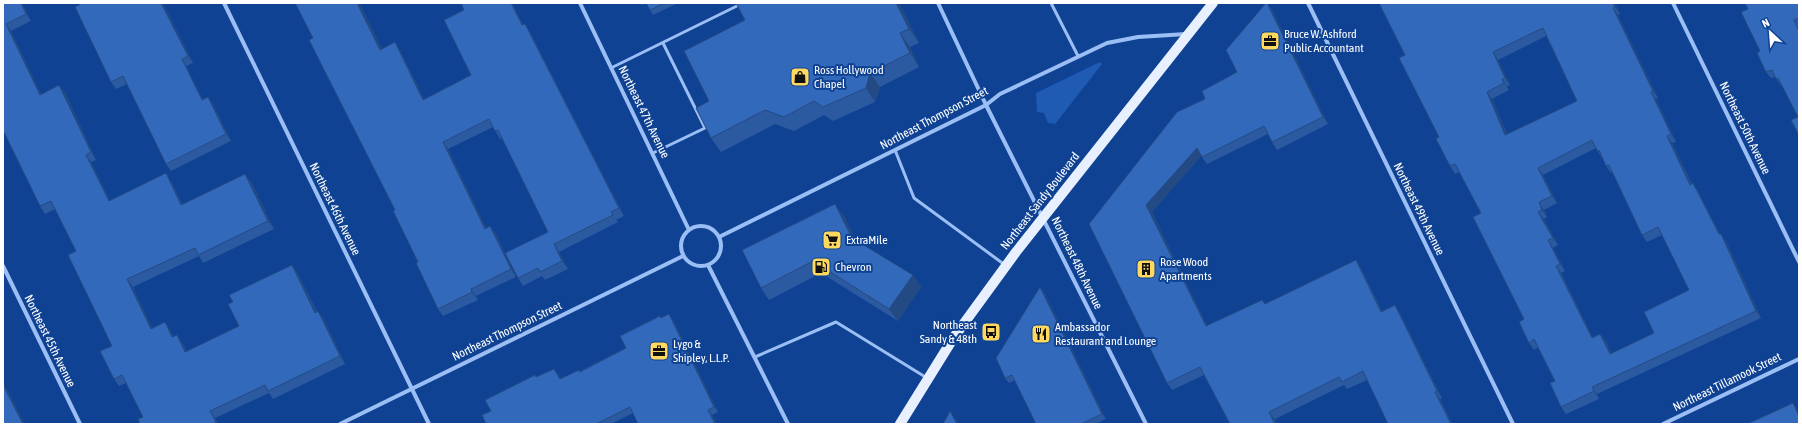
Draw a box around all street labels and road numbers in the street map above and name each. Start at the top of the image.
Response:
street label: Northeast 47th Avenue [616,63,672,161]
street label: Northeast 50th Avenue [1717,79,1773,177]
street label: Northeast Thompson Street [878,83,991,152]
street label: Northeast Sandy Boulevard [998,150,1082,252]
street label: Northeast 46th Avenue [307,160,363,258]
street label: Northeast 49th Avenue [1391,160,1447,258]
street label: Northeast 48th Avenue [1049,214,1105,312]
street label: Northeast 45th Avenue [22,292,78,390]
street label: Northeast Thompson Street [450,298,565,364]
street label: Northeast Tillamook Street [1671,349,1784,414]

